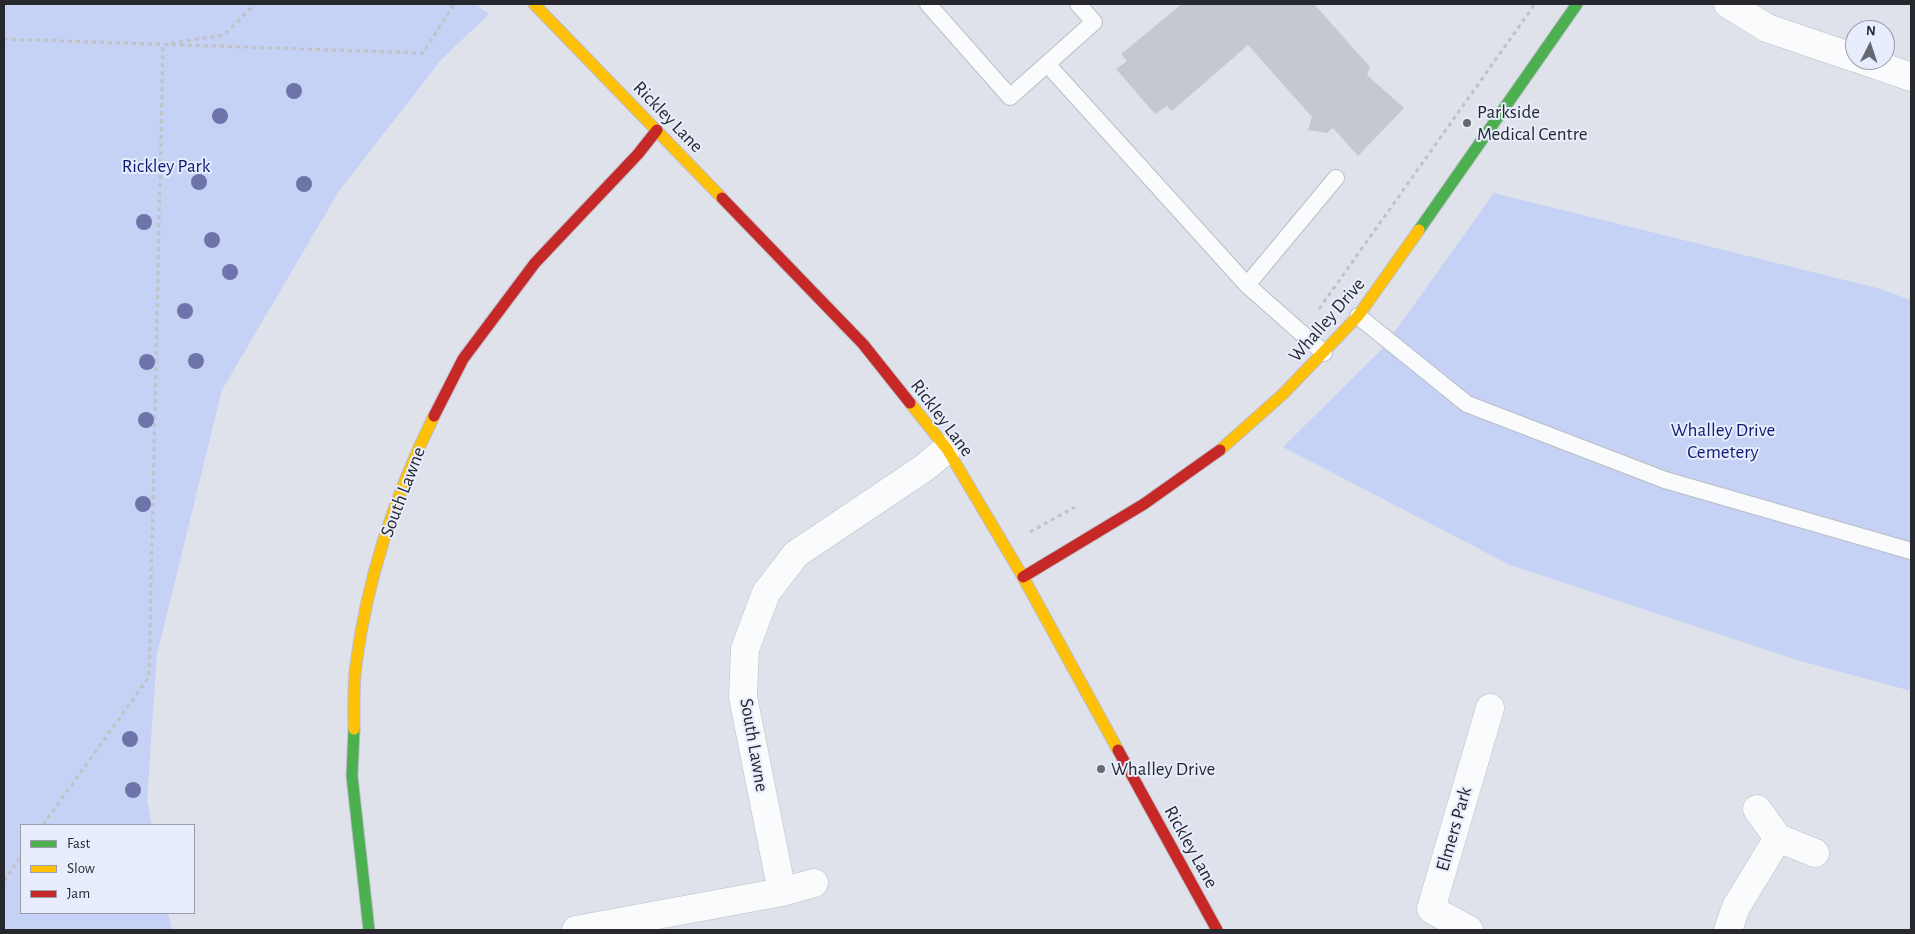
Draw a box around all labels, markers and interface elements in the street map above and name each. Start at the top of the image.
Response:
north arrow [1845,20,1895,70]
text: N [1866,24,1876,38]
street label: Rickley Lane [628,76,708,158]
place label: Parkside Medical Centre [1477,101,1588,145]
marker: Parkside Medical Centre [1461,117,1473,129]
park label: Rickley Park [122,155,210,177]
street label: Whalley Drive [1284,273,1370,367]
street label: Rickley Lane [906,375,978,461]
park label: Whalley Drive Cemetery [1671,419,1775,463]
street label: South Lawne [375,444,431,540]
street label: South Lawne [735,696,773,794]
place label: Whalley Drive [1111,758,1215,780]
marker: Whalley Drive [1095,763,1107,775]
street label: Elmers Park [1431,784,1477,874]
street label: Rickley Lane [1159,802,1223,892]
legend [20,824,195,914]
text: Fast [67,836,90,851]
text: Slow [67,861,95,876]
text: Jam [67,886,90,901]

